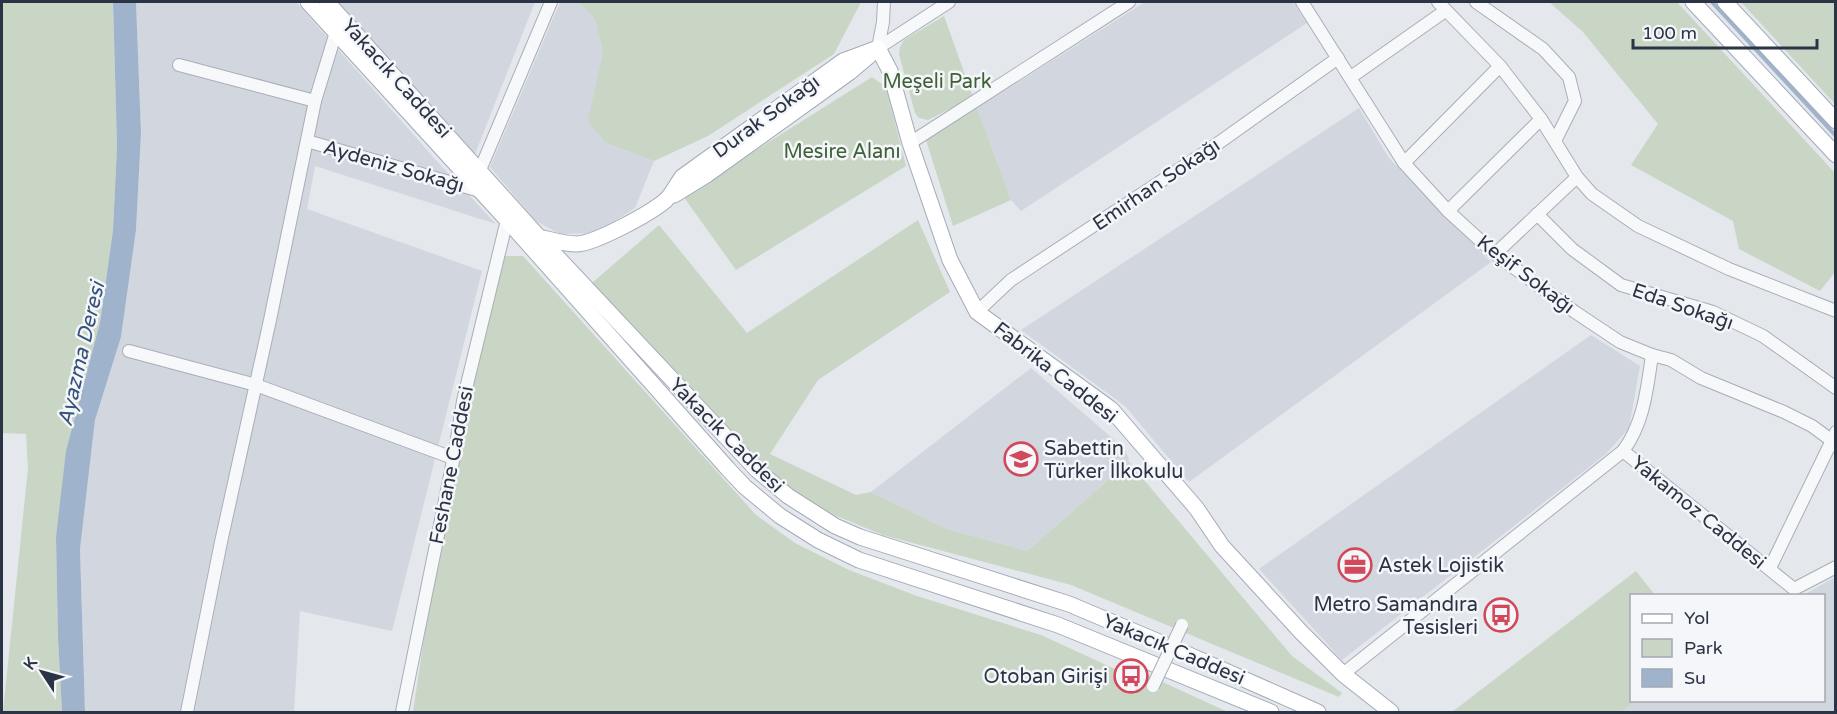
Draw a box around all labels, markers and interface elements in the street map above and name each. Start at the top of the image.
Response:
scale bar [1633,12,1818,50]
street label: Yakacık Caddesi [336,14,456,143]
text: 100 m [1642,22,1697,44]
street label: Durak Sokağı [709,70,825,164]
park label: Meşeli Park [882,70,992,94]
street label: Emirhan Sokağı [1088,133,1225,236]
street label: Aydeniz Sokağı [321,135,467,198]
park label: Mesire Alanı [784,140,901,164]
street label: Keşif Sokağı [1472,230,1579,319]
water label: Ayazma Deresi [53,277,111,429]
street label: Eda Sokağı [1629,278,1736,335]
street label: Fabrika Caddesi [989,317,1122,429]
street label: Yakacık Caddesi [664,373,789,498]
street label: Feshane Caddesi [425,384,479,546]
place label: Sabettin Türker İlkokulu [1044,437,1183,484]
school or university icon: Sabettin Türker İlkokulu [1003,441,1039,477]
street label: Yakamoz Caddesi [1626,451,1771,574]
office icon: Astek Lojistik [1337,547,1373,583]
place label: Astek Lojistik [1378,554,1504,578]
place label: Metro Samandıra Tesisleri [1313,593,1478,640]
legend [1630,594,1825,702]
bus stop icon: Metro Samandıra Tesisleri [1483,597,1519,633]
text: Yol [1684,607,1710,629]
street label: Yakacık Caddesi [1099,609,1248,691]
text: Park [1684,637,1723,659]
north arrow [12,642,72,702]
text: K [19,653,42,674]
bus stop icon: Otoban Girişi [1113,658,1149,694]
place label: Otoban Girişi [984,665,1108,689]
text: Su [1684,667,1706,689]

